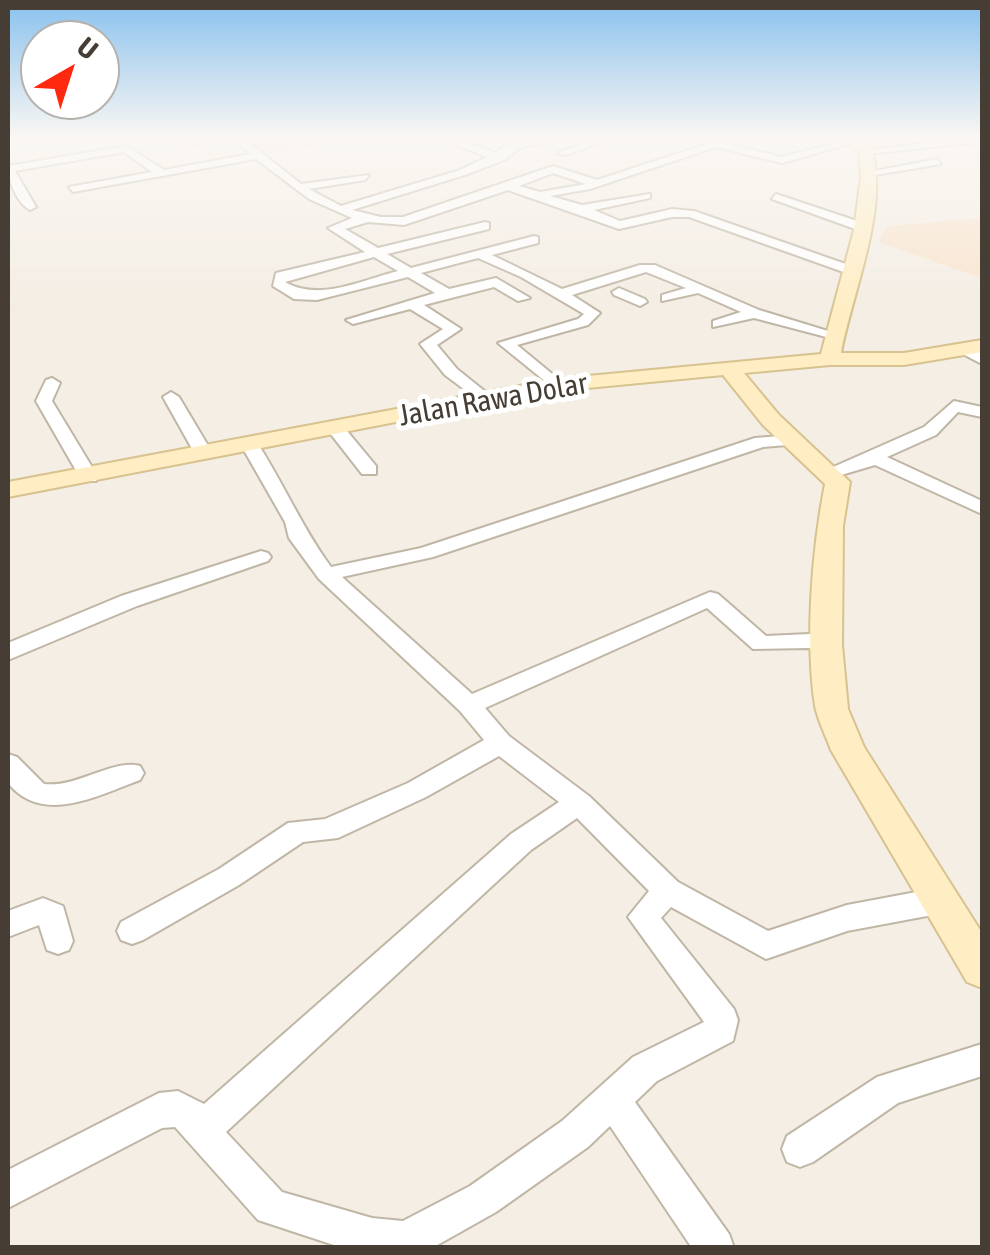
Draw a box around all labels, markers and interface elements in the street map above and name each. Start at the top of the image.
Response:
north arrow [20,20,120,120]
text: U [71,31,104,66]
street label: Jalan Rawa Dolar [396,366,590,434]

